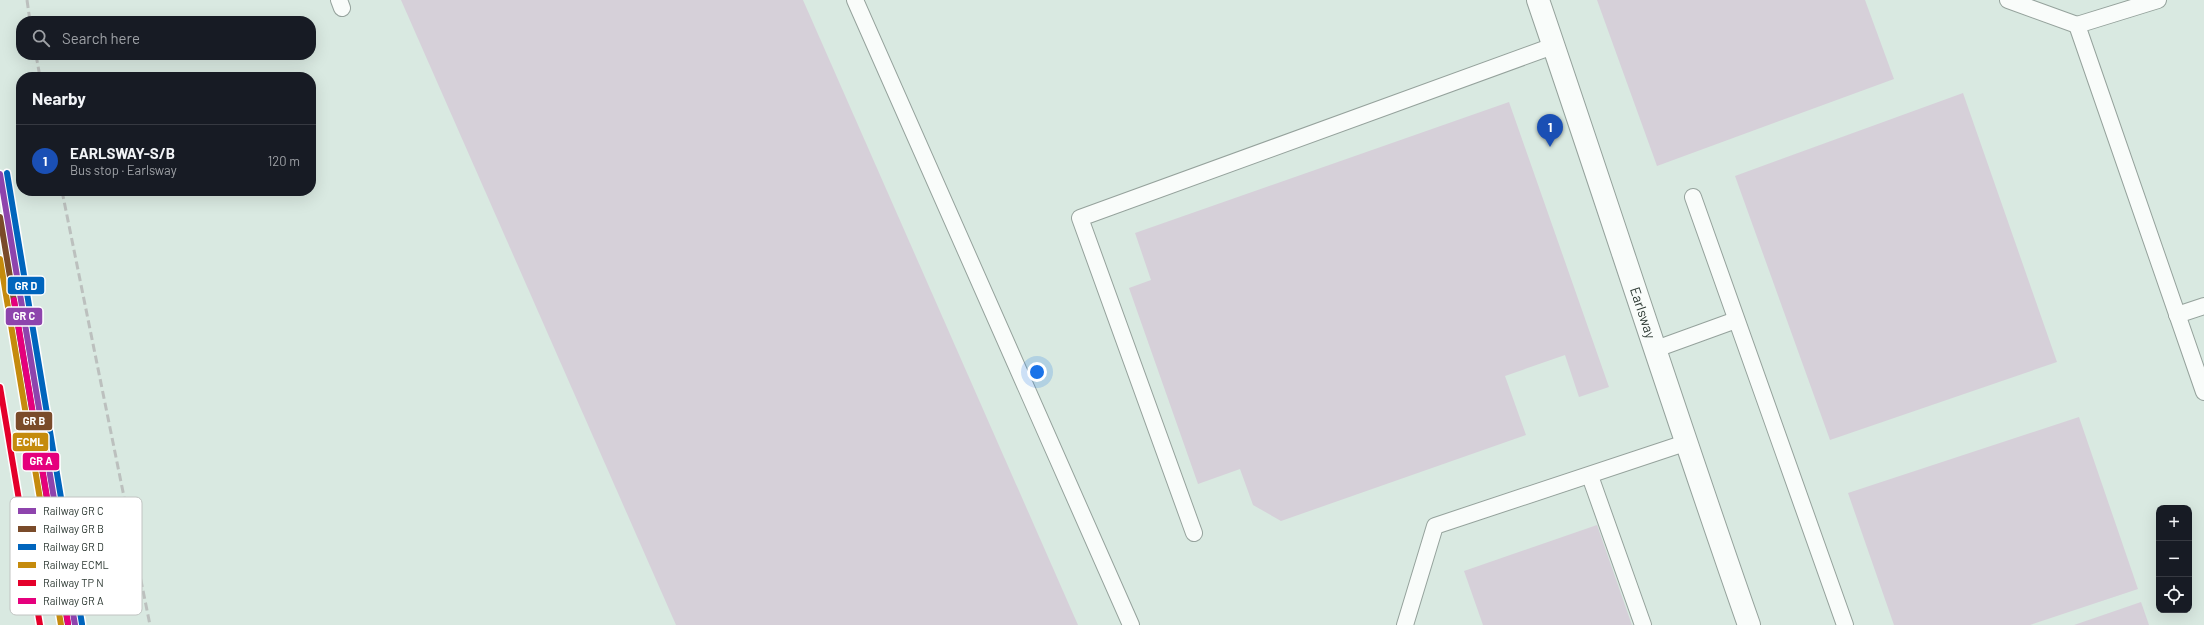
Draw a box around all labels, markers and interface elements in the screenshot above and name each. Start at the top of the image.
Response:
search box [16,16,316,60]
icon: search [30,27,52,49]
text: Search here [62,29,140,47]
text: Nearby [32,88,86,108]
pin: 1 [1537,114,1563,147]
text: EARLSWAY-S/B [70,144,175,162]
text: 1 [43,153,47,169]
text: 120 m [268,153,300,169]
text: Bus stop · Earlsway [70,162,177,178]
line badge: GR D [7,276,45,295]
text: GR D [15,279,37,292]
street label: Earlsway [1627,285,1660,341]
line badge: GR C [5,307,43,326]
text: GR C [13,309,35,322]
your location [1027,362,1047,382]
line badge: GR B [15,411,53,431]
text: GR B [23,414,45,427]
line badge: ECML [12,432,49,452]
text: ECML [16,435,44,448]
line badge: GR A [22,452,60,471]
text: GR A [29,454,53,467]
legend [10,497,142,615]
text: Railway GR C [43,504,104,517]
map controls [2156,505,2192,613]
button: + [2156,505,2192,541]
text: Railway GR B [43,522,104,535]
text: Railway GR D [43,540,104,553]
button: − [2156,541,2192,577]
text: Railway ECML [43,558,109,571]
text: Railway TP N [43,576,104,589]
button: locate [2156,577,2192,613]
text: Railway GR A [43,594,104,607]

